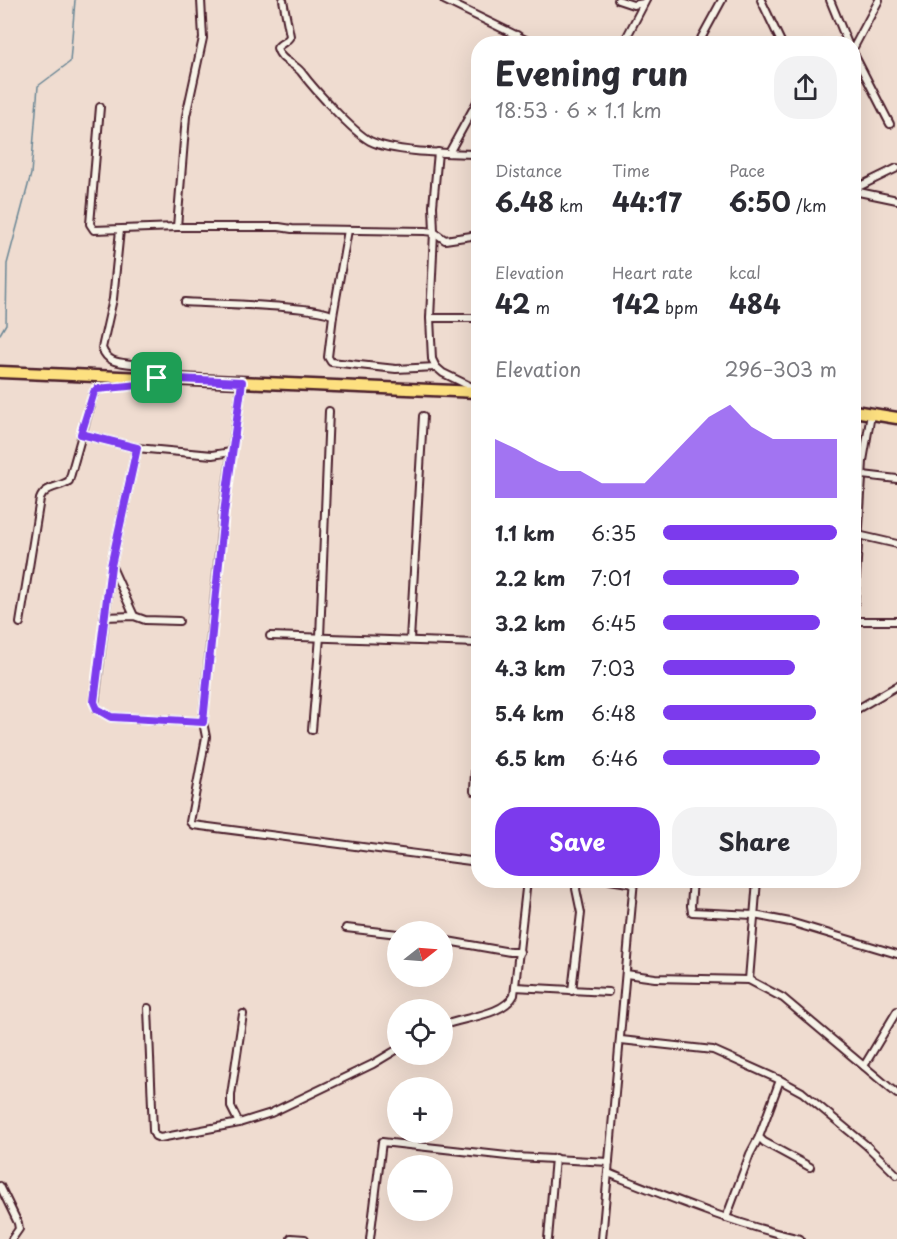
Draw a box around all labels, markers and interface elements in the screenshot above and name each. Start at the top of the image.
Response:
text: Evening run [495,47,688,97]
button: share [774,56,837,119]
text: 18:53 · 6 × 1.1 km [495,95,662,125]
text: Distance [495,158,562,182]
text: Time [612,158,650,182]
text: Pace [729,158,765,182]
text: 6.48 [495,182,554,221]
text: 44:17 [612,182,682,221]
text: 6:50 [729,182,791,221]
text: km [554,193,583,217]
text: /km [791,193,827,217]
text: Elevation [495,260,564,284]
text: Heart rate [612,260,693,284]
text: kcal [729,260,761,284]
text: 42 [495,284,530,323]
text: 142 [612,284,660,323]
text: 484 [729,284,781,323]
text: m [530,295,550,319]
text: bpm [660,295,698,319]
pin [131,352,182,403]
text: Elevation [495,354,581,384]
text: 296–303 m [724,354,837,384]
icon: arrive [140,361,173,394]
text: 1.1 km [495,518,555,548]
text: 6:35 [591,518,636,548]
text: 2.2 km [495,563,565,593]
text: 7:01 [591,563,631,593]
text: 3.2 km [495,608,566,638]
text: 6:45 [591,608,636,638]
text: 4.3 km [495,653,566,683]
text: 7:03 [591,653,635,683]
text: 5.4 km [495,698,564,728]
text: 6:48 [591,698,636,728]
text: 6.5 km [495,743,565,773]
text: 6:46 [591,743,638,773]
button: Save [495,807,660,876]
button: Share [672,807,837,876]
north arrow [387,921,453,987]
map controls [387,921,453,1221]
button: locate [387,999,453,1065]
button: + [387,1077,453,1143]
button: − [387,1155,453,1221]

